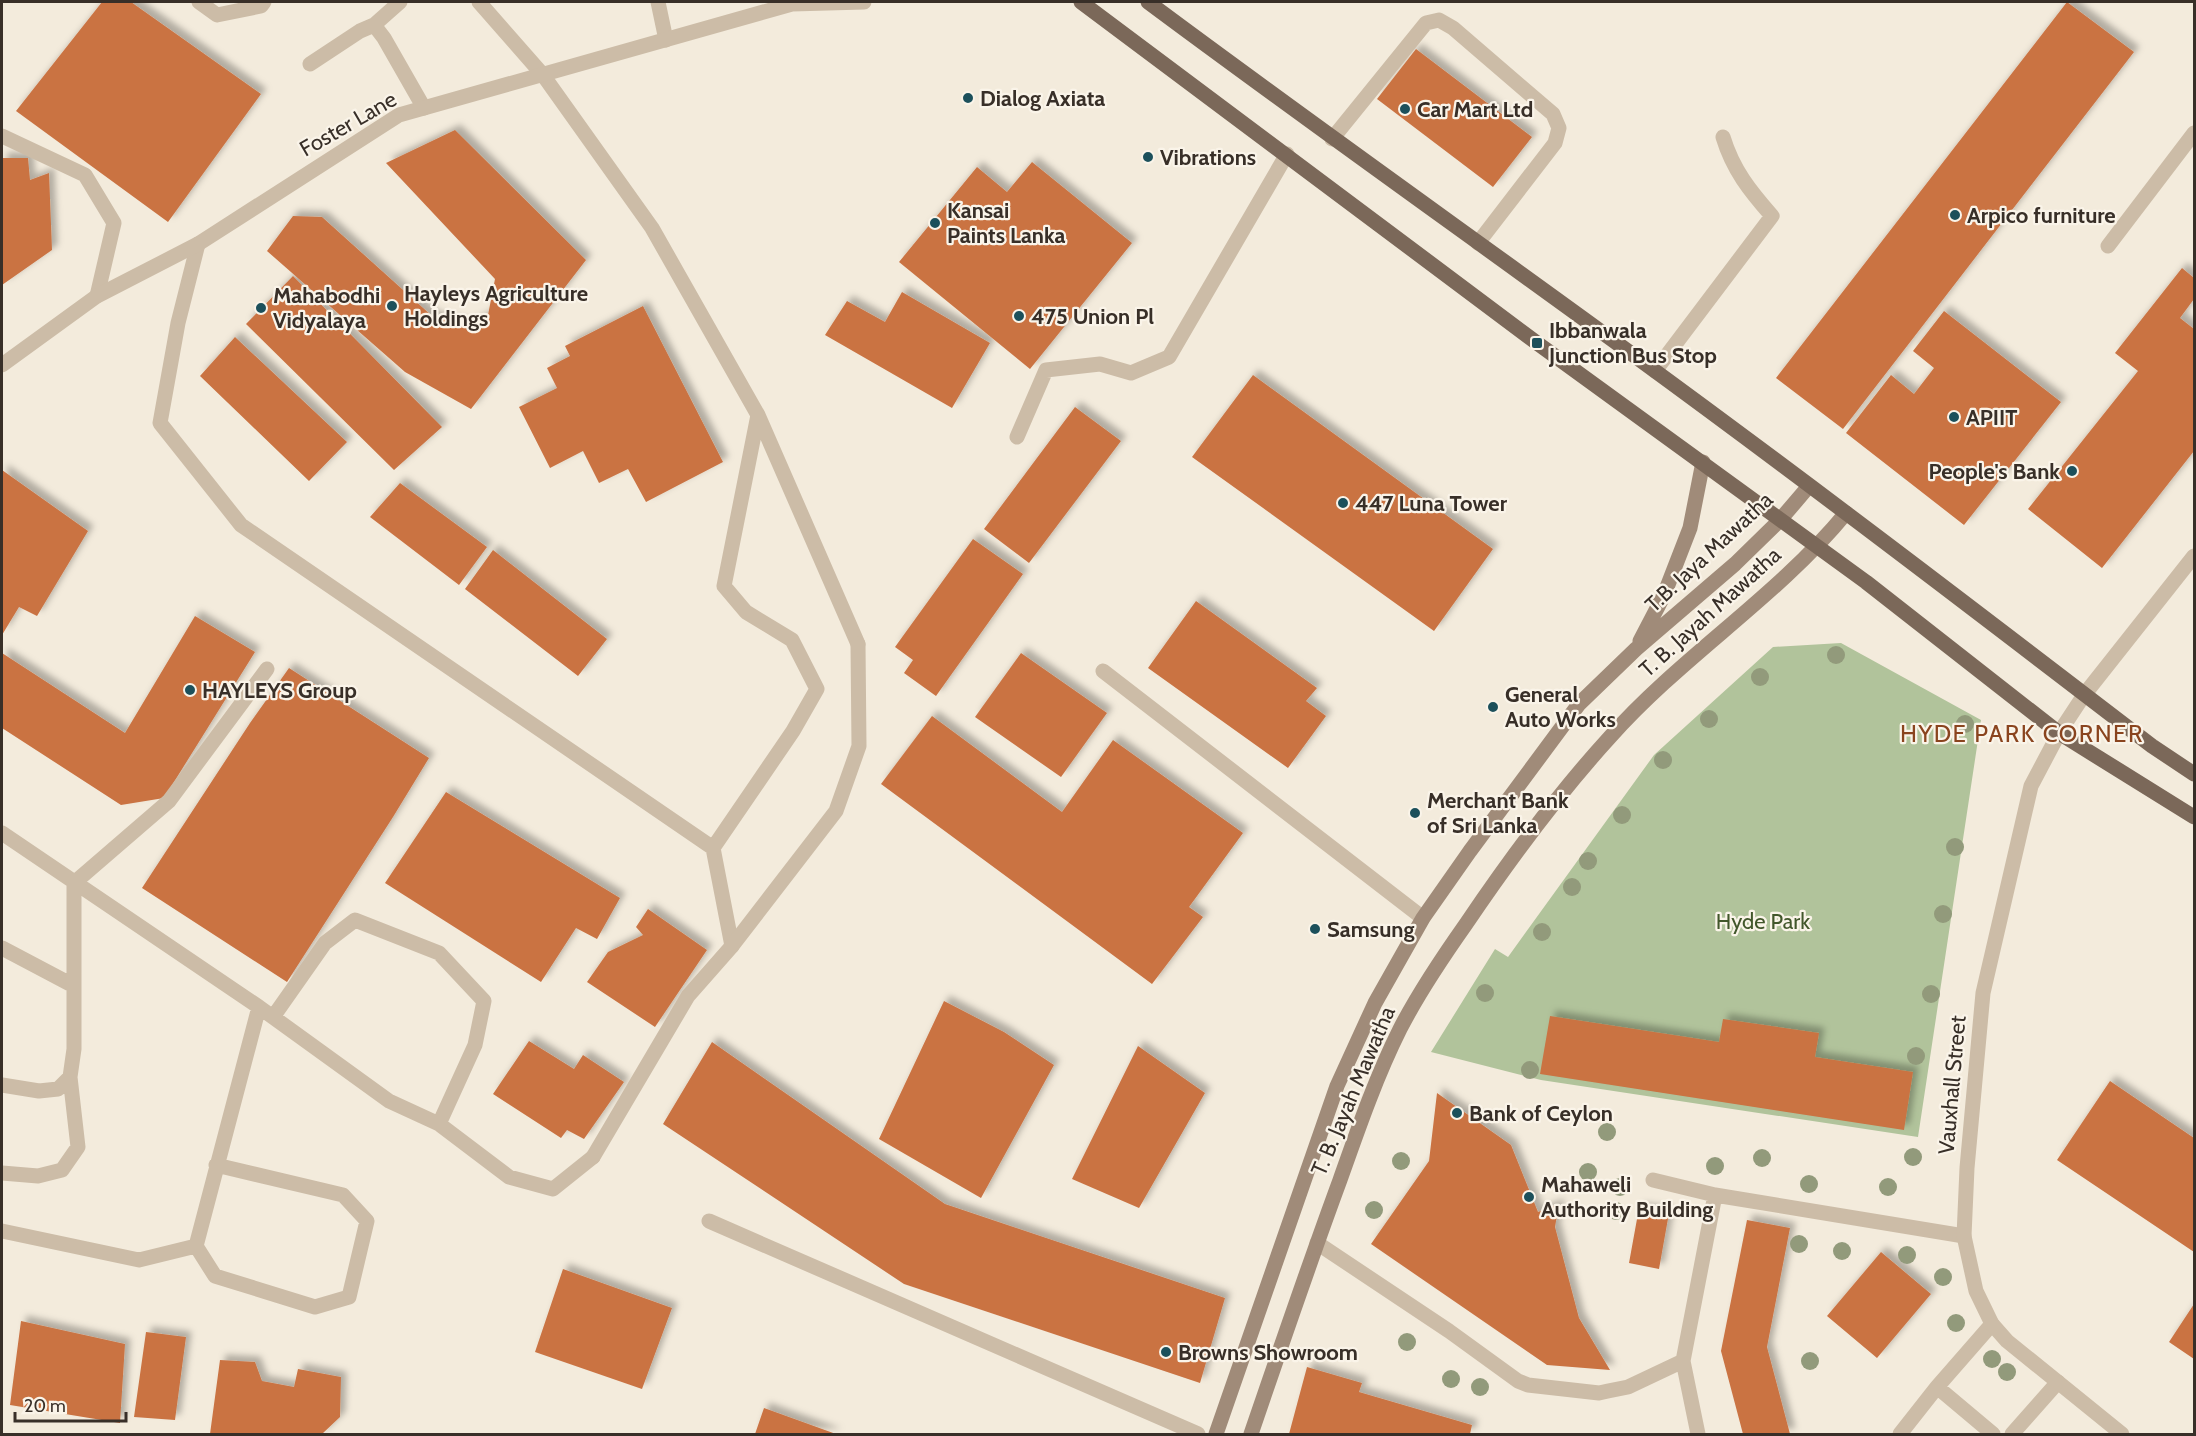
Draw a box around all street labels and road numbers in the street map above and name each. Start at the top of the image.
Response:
street label: Foster Lane [295,85,401,163]
street label: T.B. Jaya Mawatha [1640,486,1779,618]
street label: T. B. Jayah Mawatha [1634,541,1787,683]
street label: T. B. Jayah Mawatha [1305,1002,1401,1180]
street label: Vauxhall Street [1932,1014,1972,1156]

